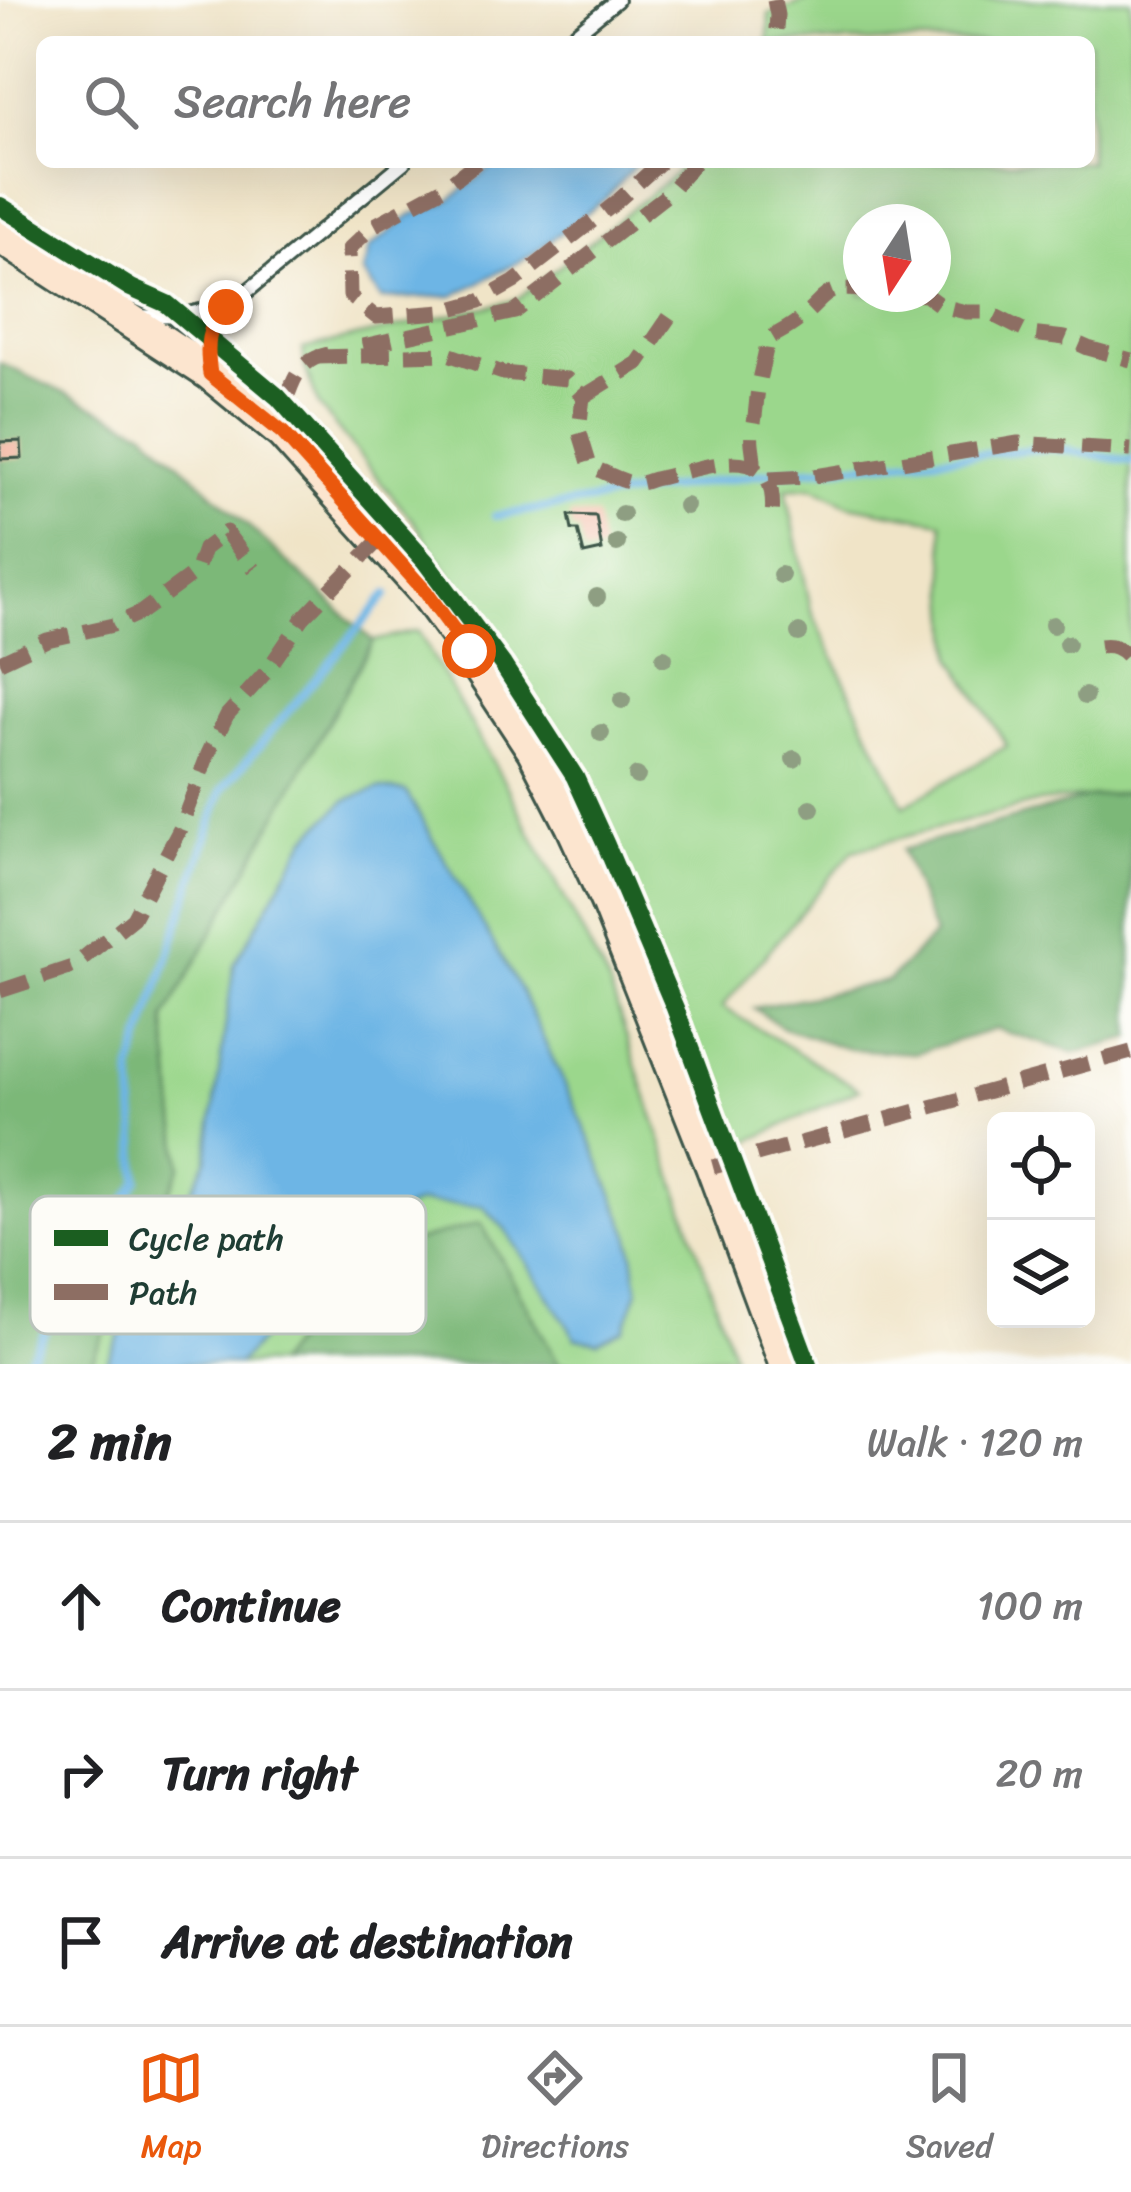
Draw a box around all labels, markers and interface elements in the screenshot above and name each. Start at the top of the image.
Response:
search box [36,36,1095,168]
text: Search here [174,62,411,142]
icon: search [78,69,144,135]
north arrow [843,204,951,312]
route end [199,280,253,334]
route start [442,624,496,678]
map controls [987,1112,1095,1328]
button: locate [987,1112,1095,1220]
legend [30,1196,426,1334]
text: Cycle path [129,1210,284,1268]
button: layers [987,1220,1095,1328]
text: Path [129,1264,197,1322]
text: 2 min [48,1397,171,1487]
text: Walk · 120 m [867,1408,1083,1477]
text: Continue [162,1566,341,1646]
text: 100 m [977,1571,1083,1640]
icon: ahead [48,1573,114,1639]
text: Turn right [162,1734,357,1814]
text: 20 m [996,1739,1083,1808]
icon: right [48,1741,114,1807]
text: Arrive at destination [162,1902,572,1982]
icon: arrive [48,1909,114,1975]
tab: Map [138,2045,204,2175]
tab: Directions [481,2045,629,2175]
tab: Saved [906,2045,993,2175]

